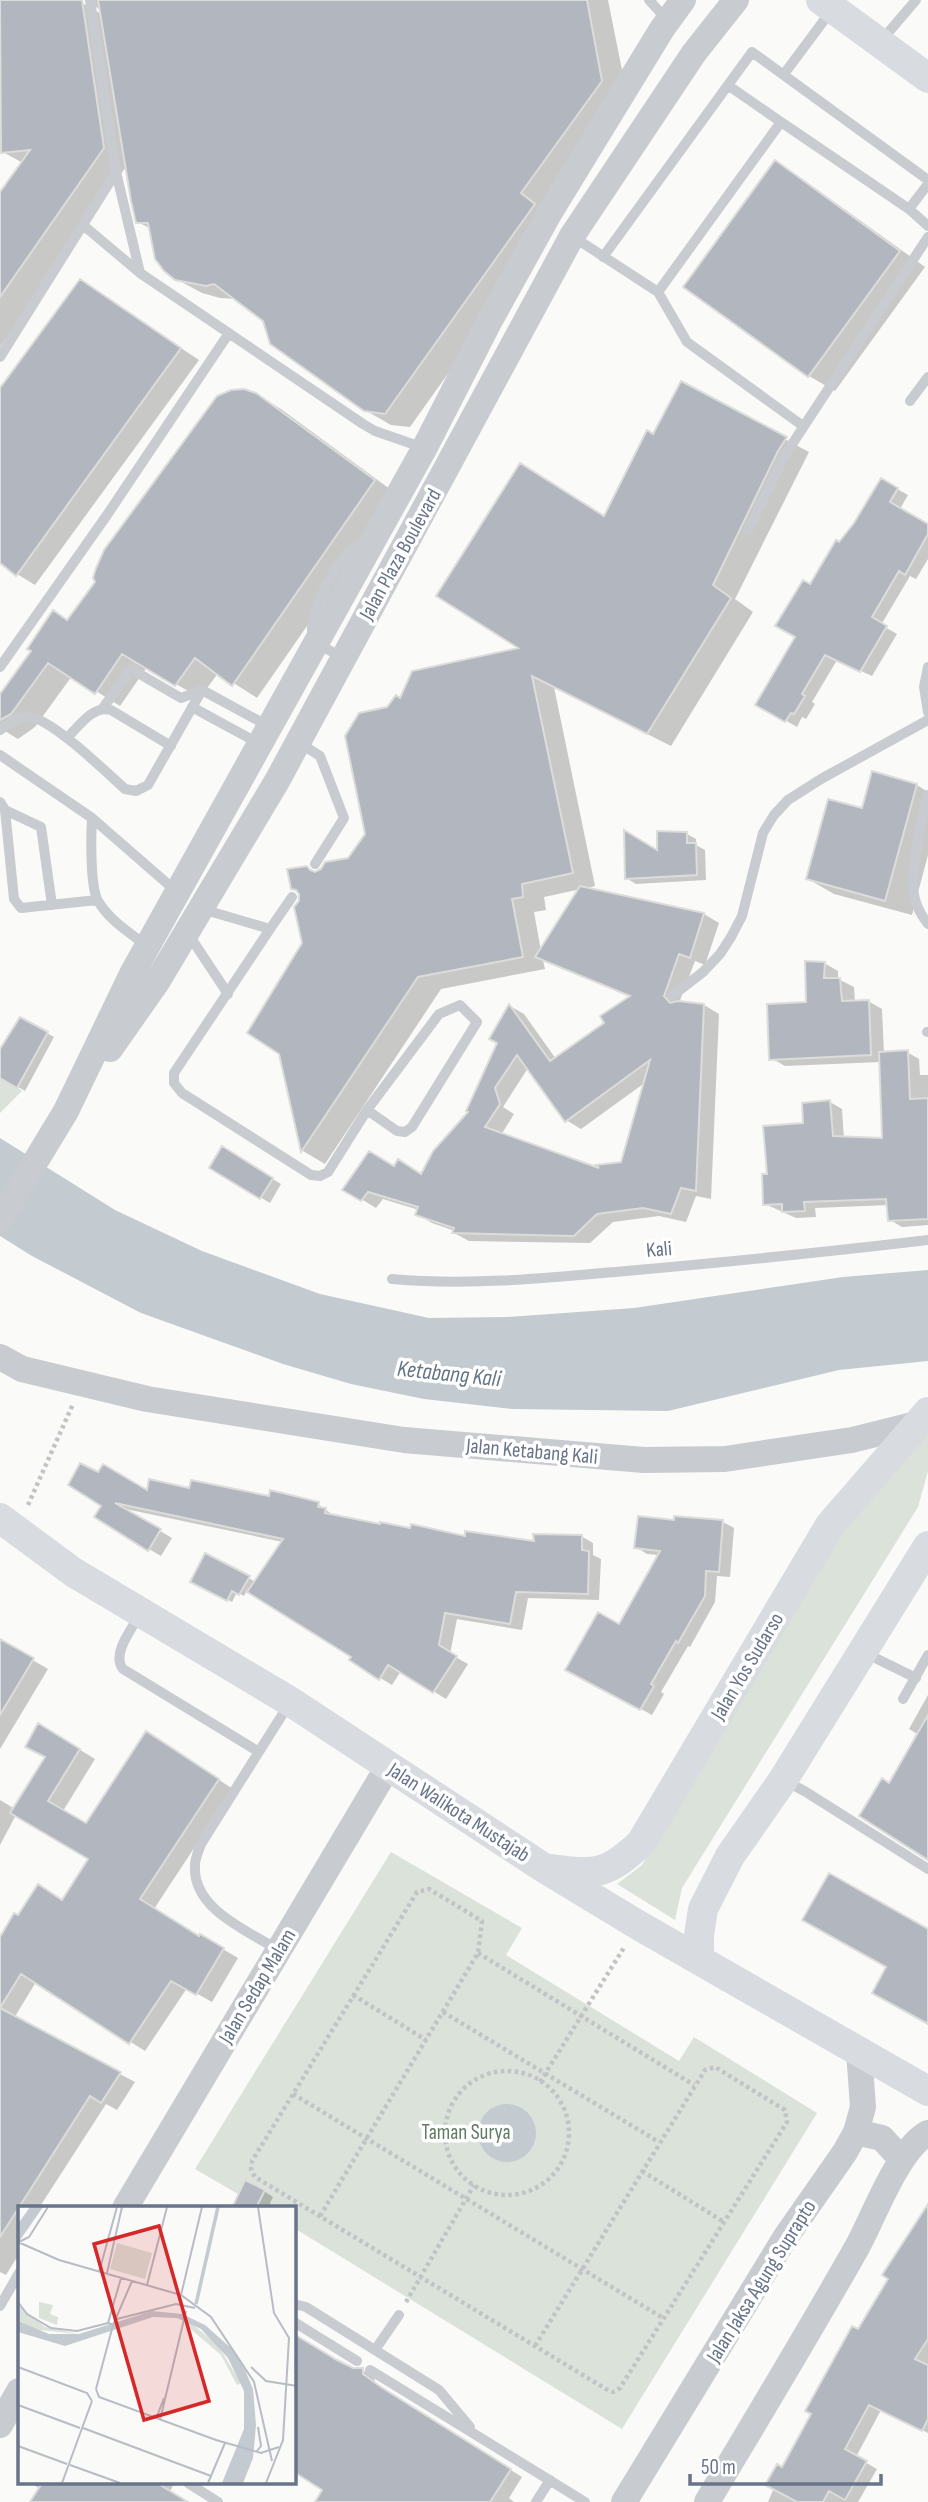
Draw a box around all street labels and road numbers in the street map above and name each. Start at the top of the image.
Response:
street label: Jalan Plaza Boulevard [354,484,447,625]
street label: Kali [645,1236,673,1263]
street label: Jalan Ketabang Kali [464,1433,599,1470]
street label: Jalan Yos Sudarso [705,1608,789,1725]
street label: Jalan Walikota Mustajab [382,1757,534,1868]
street label: Jalan Sedap Malam [213,1925,301,2049]
street label: Jalan Jaksa Agung Suprapto [701,2195,822,2368]

